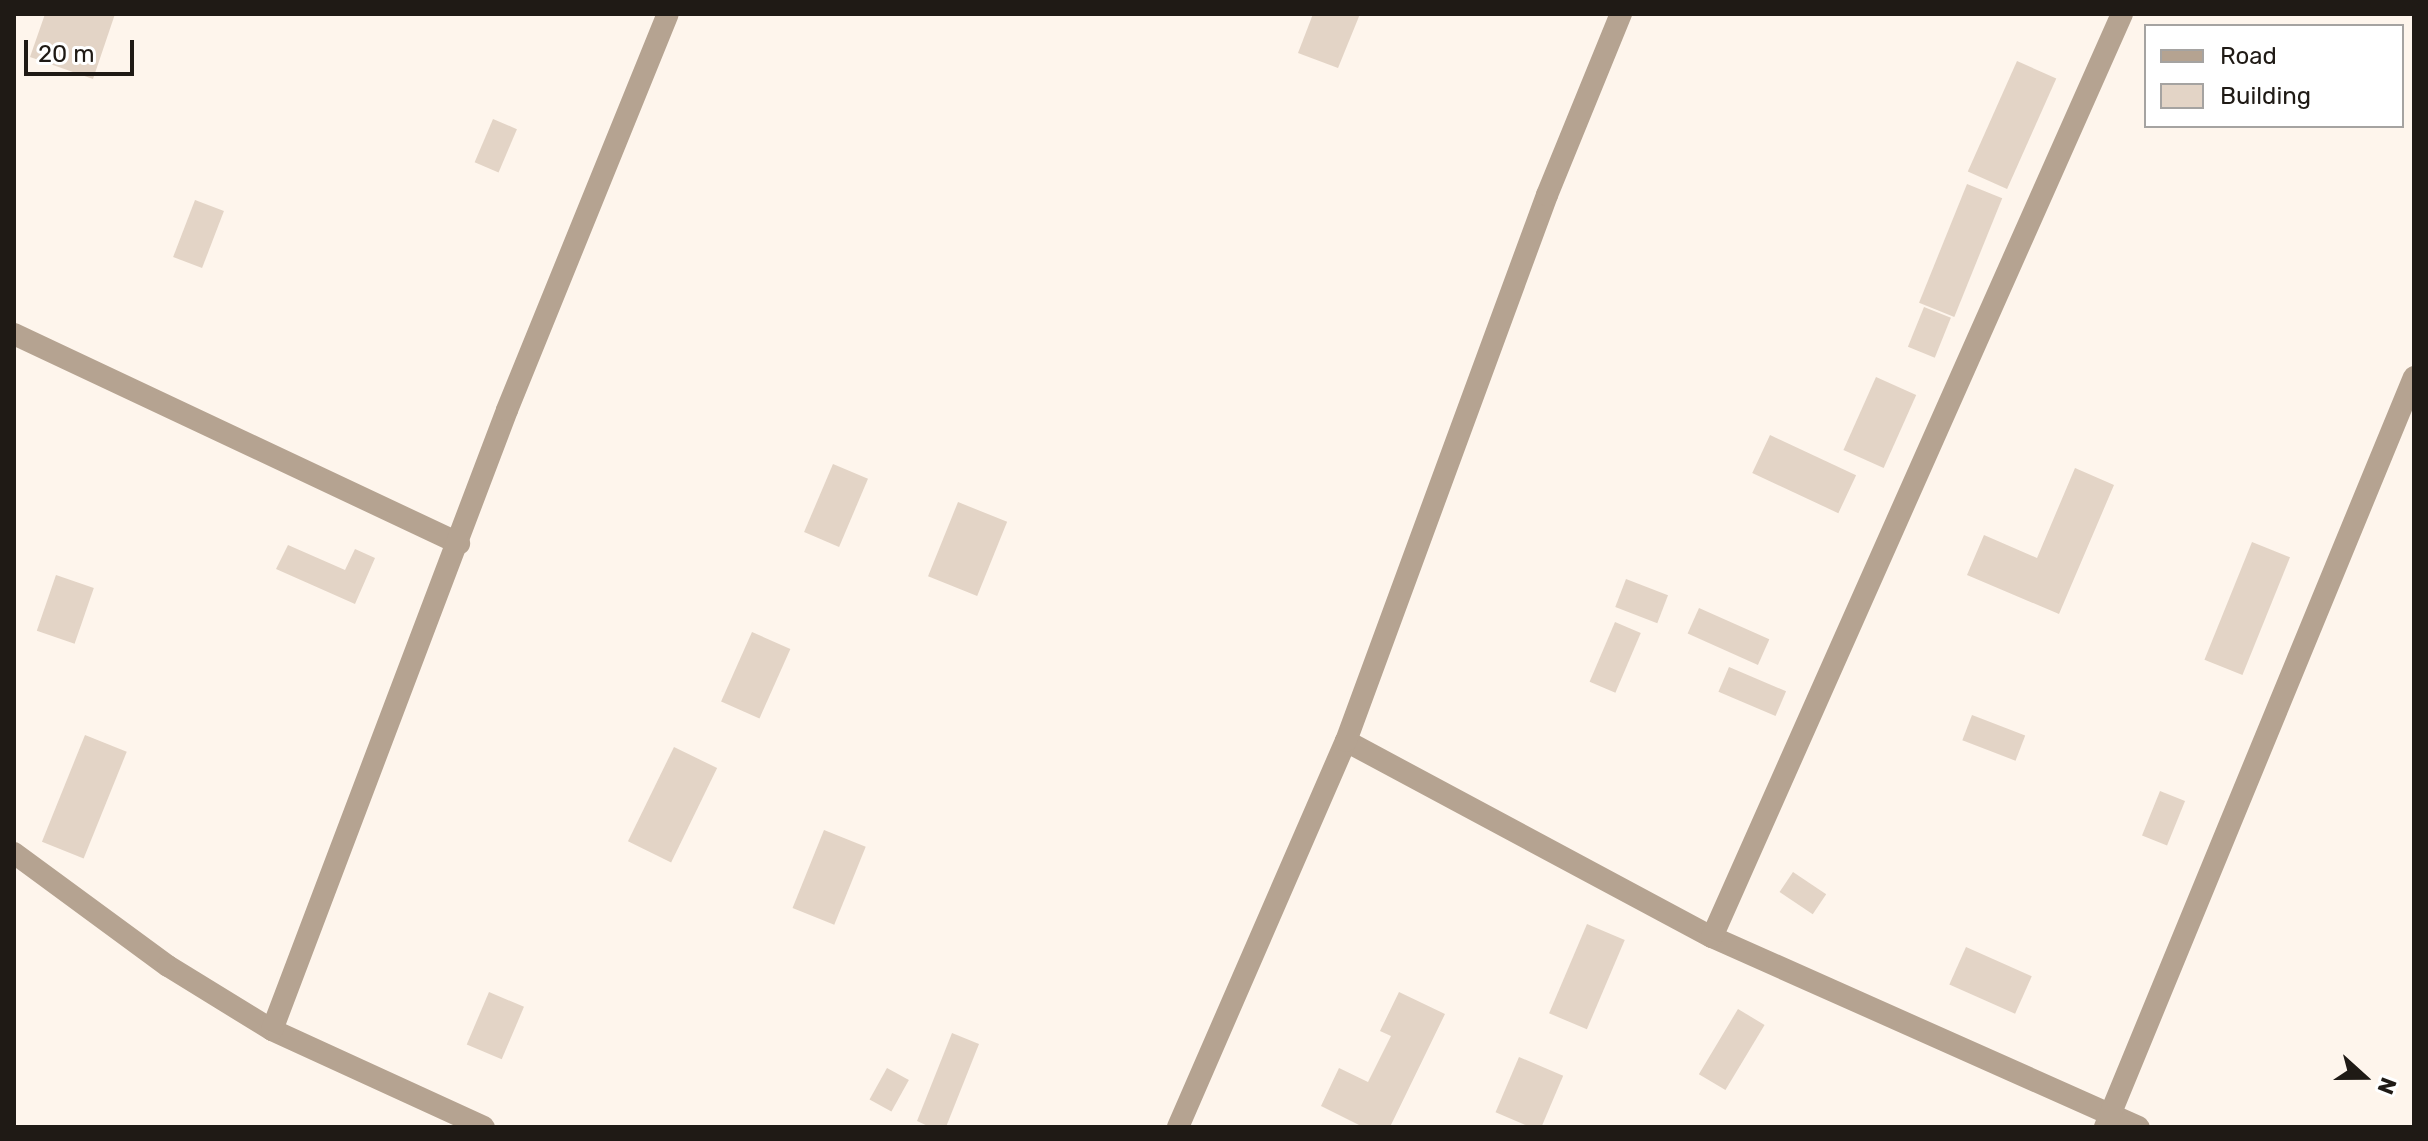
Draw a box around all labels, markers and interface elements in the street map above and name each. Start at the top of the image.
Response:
scale bar [28,24,138,74]
legend [2144,24,2404,128]
text: 20 m [38,40,95,68]
text: Road [2220,42,2277,70]
text: Building [2220,82,2311,110]
north arrow [2324,1037,2404,1117]
text: N [2371,1074,2402,1098]

